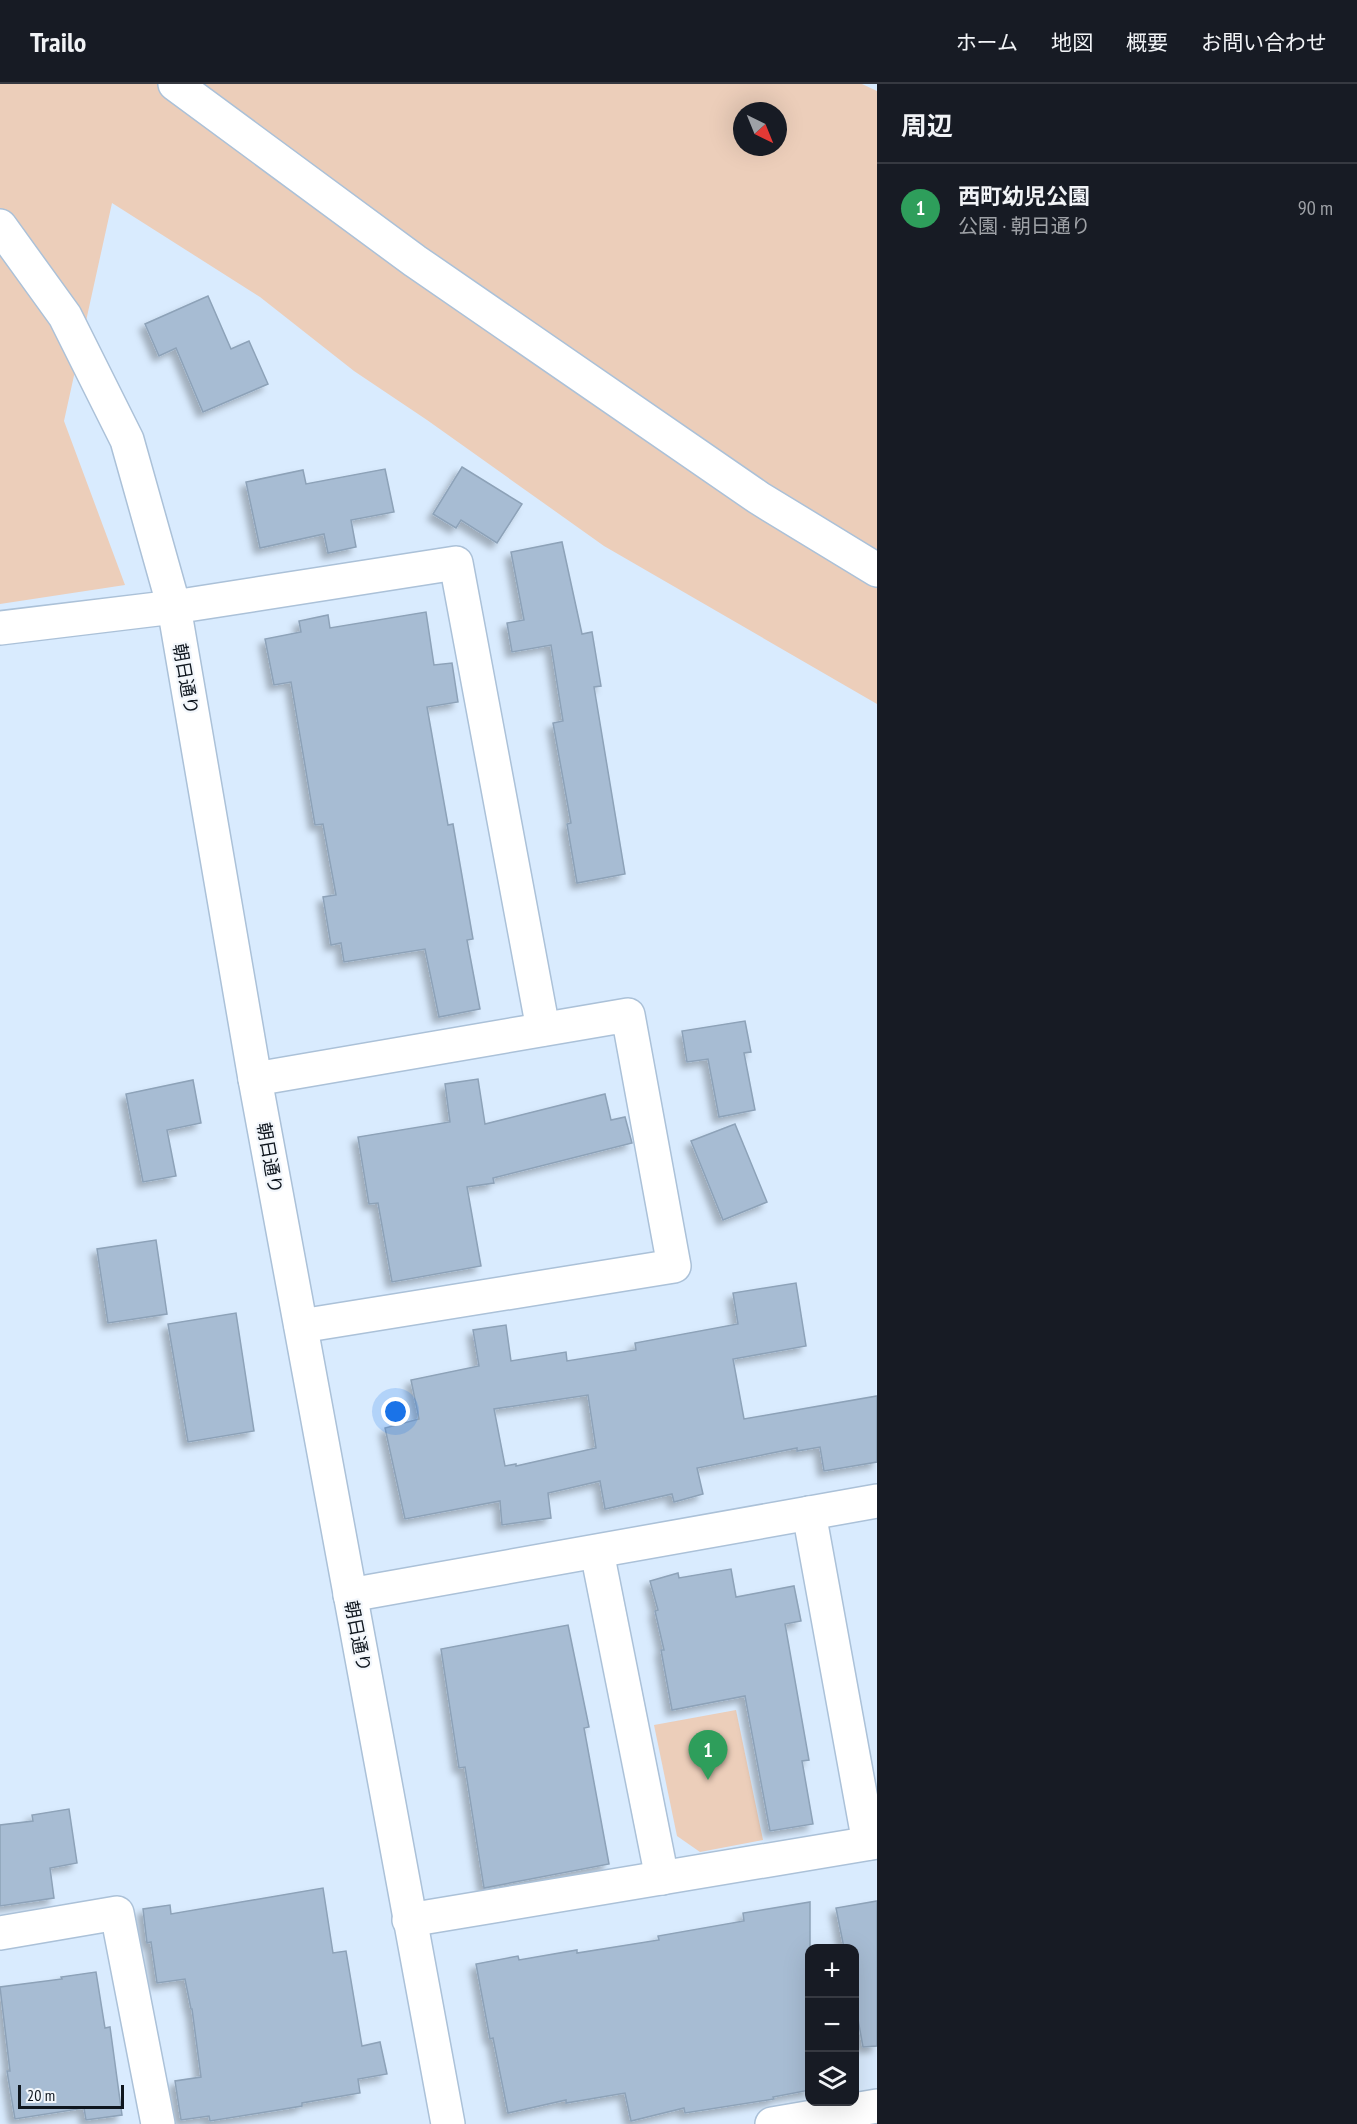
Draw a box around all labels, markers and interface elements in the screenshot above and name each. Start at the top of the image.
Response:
text: Trailo [30,23,86,60]
text: ホーム [956,29,1018,56]
text: 地図 [1051,29,1093,56]
text: 概要 [1126,29,1168,56]
text: お問い合わせ [1201,29,1327,56]
north arrow [733,102,787,156]
text: 周辺 [901,109,953,142]
text: 西町幼児公園 [958,182,1090,210]
text: 1 [916,195,925,221]
text: 90 m [1298,195,1333,221]
text: 公園 · 朝日通り [958,213,1091,239]
street label: 朝日通り [168,642,204,716]
street label: 朝日通り [252,1121,288,1195]
your location [381,1397,410,1426]
street label: 朝日通り [340,1598,376,1674]
pin: 1 [688,1730,728,1780]
map controls [805,1944,859,2106]
button: + [805,1944,859,1998]
button: − [805,1998,859,2052]
button: layers [805,2052,859,2106]
scale bar [18,2082,124,2110]
text: 20 m [27,2085,55,2105]

